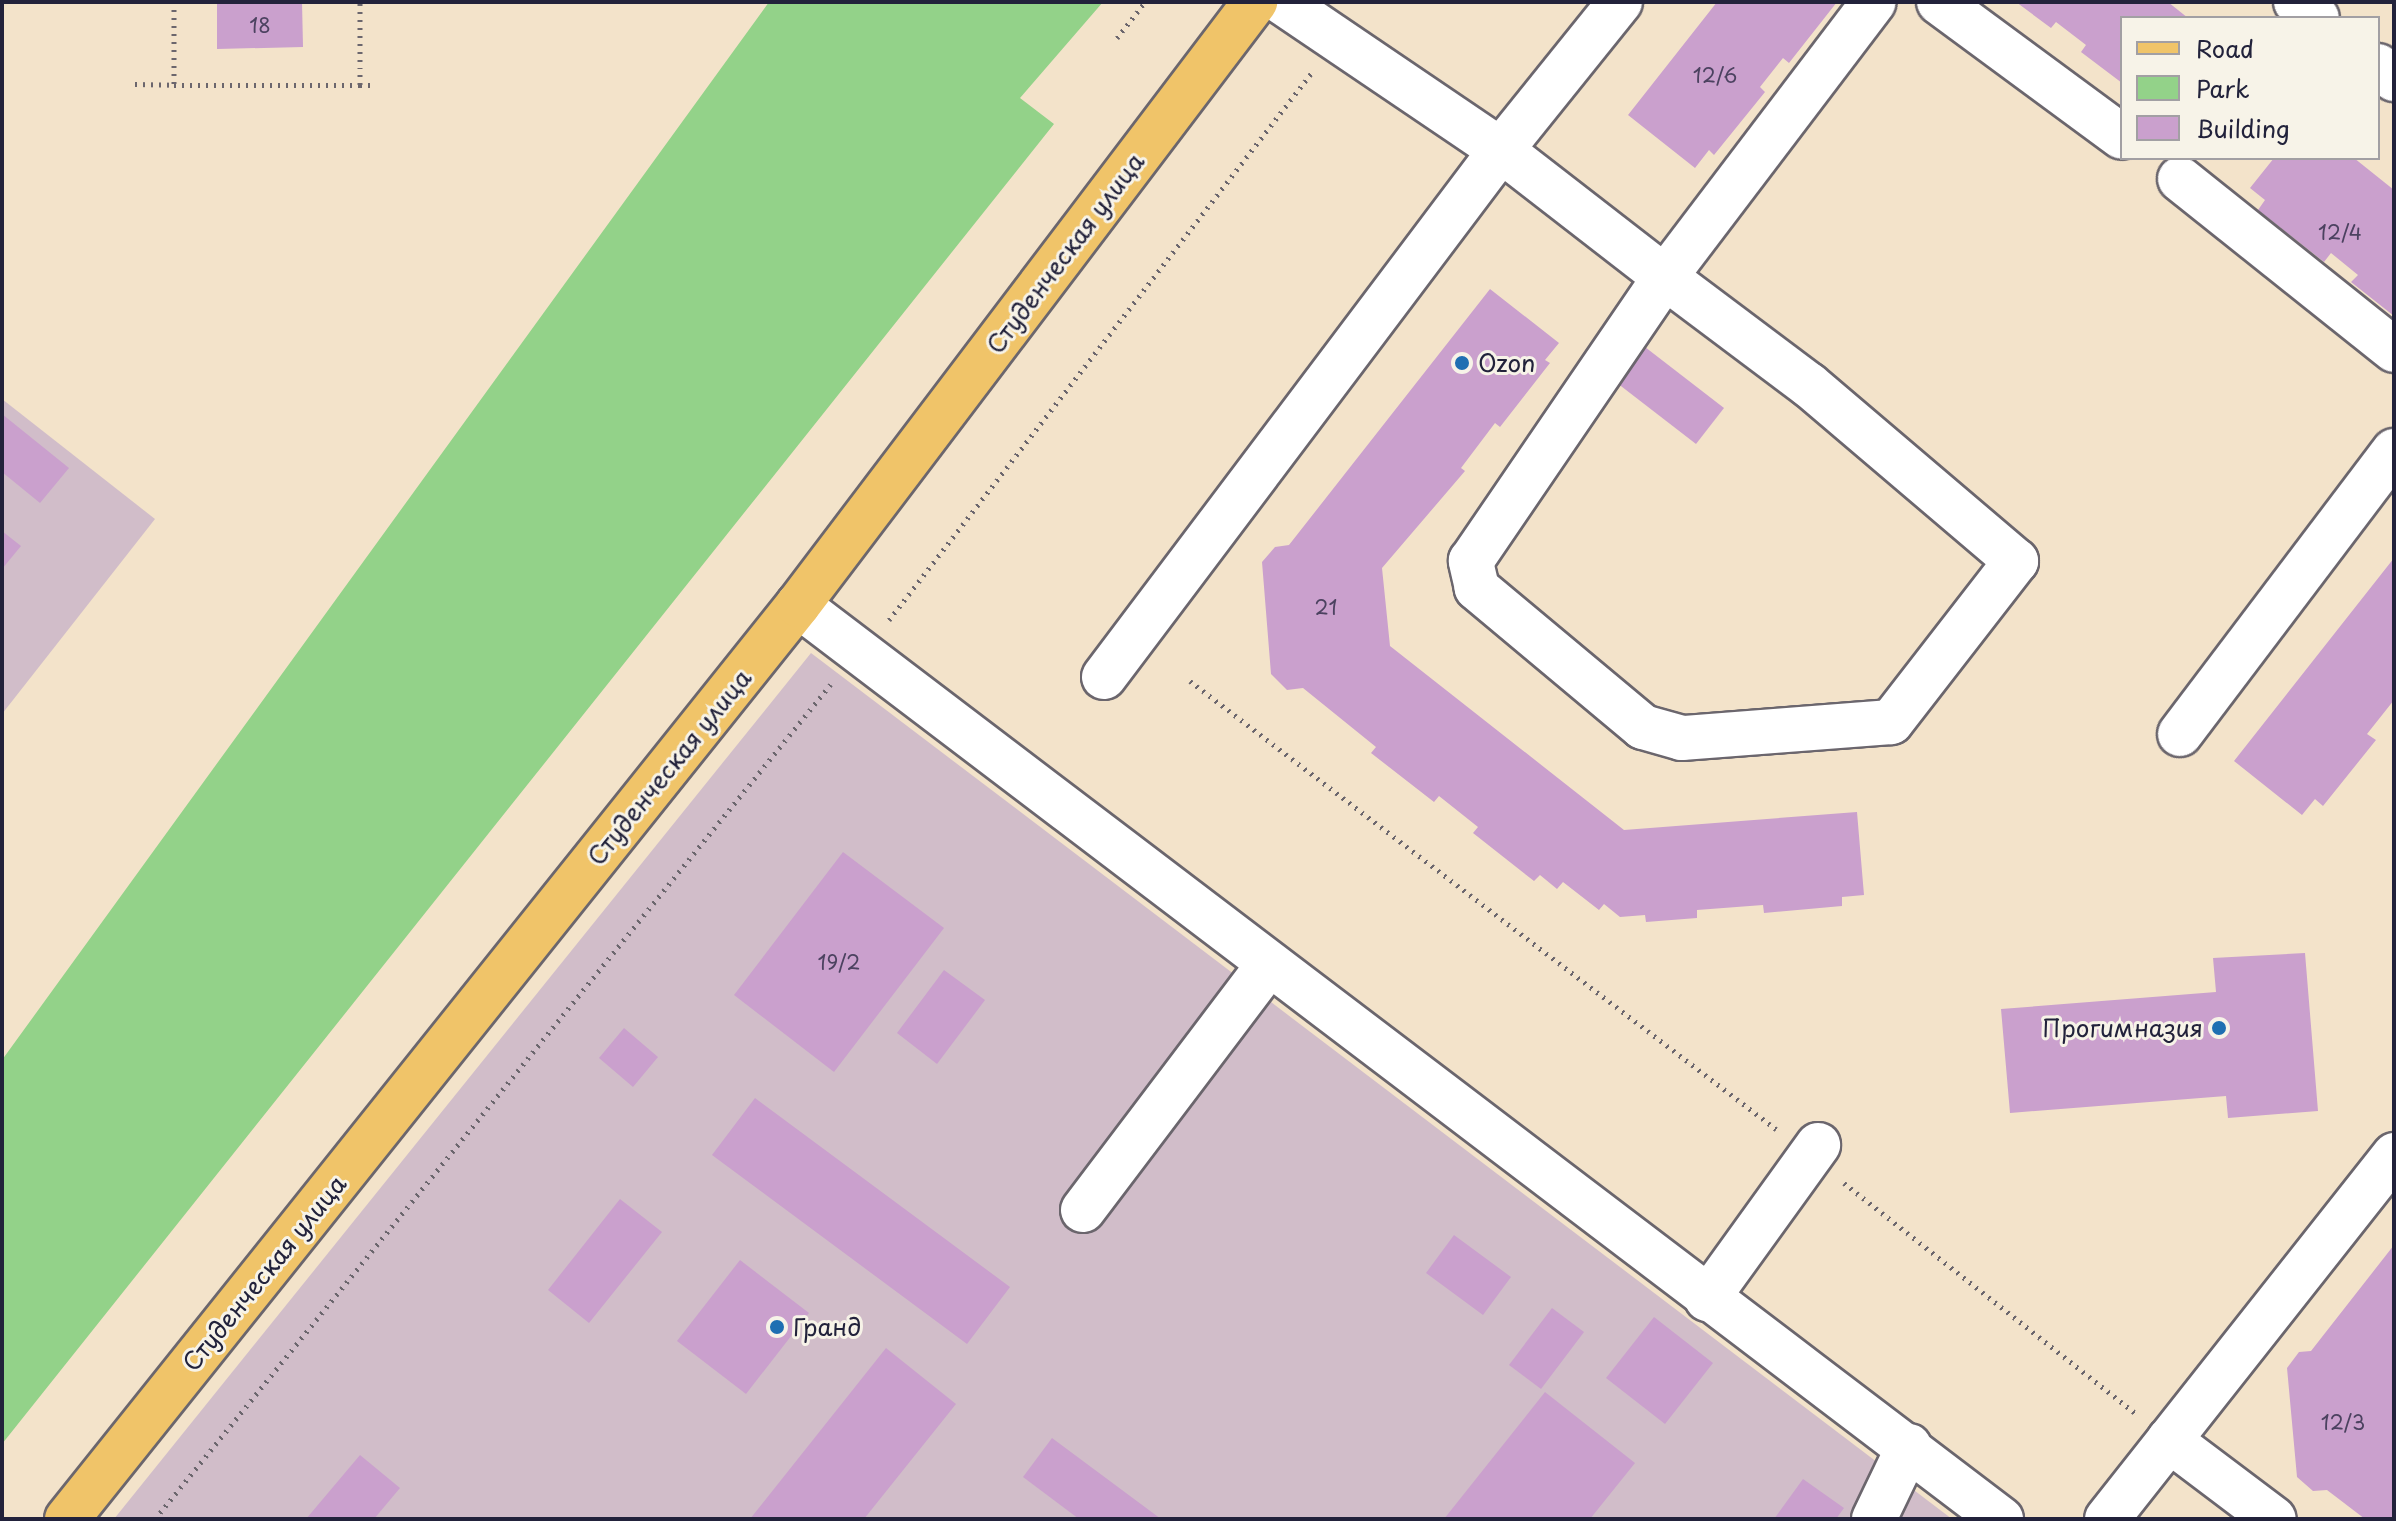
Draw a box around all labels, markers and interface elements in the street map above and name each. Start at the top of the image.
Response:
house number: 18 [249,13,271,37]
legend [2120,16,2380,160]
text: Road [2196,30,2254,66]
house number: 12/6 [1693,63,1737,87]
text: Park [2196,70,2250,106]
text: Building [2196,110,2290,146]
street label: Студенческая улица [980,147,1150,359]
house number: 12/4 [2318,220,2362,244]
place label: Ozon [1478,349,1535,377]
marker: Ozon [1453,354,1471,372]
house number: 21 [1314,595,1338,619]
street label: Студенческая улица [581,663,757,871]
house number: 19/2 [818,950,860,974]
place label: Прогимназия [2042,1014,2203,1042]
marker: Прогимназия [2210,1019,2228,1037]
street label: Студенческая улица [176,1169,352,1377]
place label: Гранд [793,1313,861,1341]
marker: Гранд [768,1318,786,1336]
house number: 12/3 [2321,1410,2365,1434]

